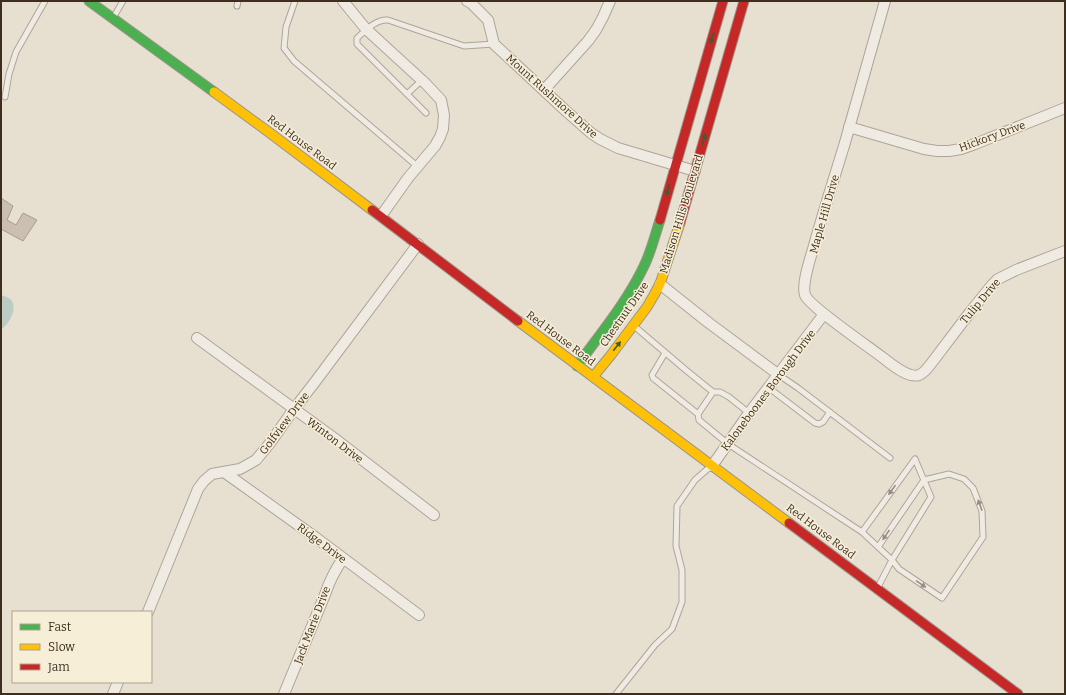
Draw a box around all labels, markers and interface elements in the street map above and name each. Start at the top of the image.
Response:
one-way arrow [709,33,715,45]
street label: Mount Rushmore Drive [503,52,600,141]
street label: Red House Road [265,112,339,173]
street label: Hickory Drive [957,118,1027,155]
one-way arrow [701,133,707,145]
street label: Madison Hills Boulevard [657,153,706,275]
street label: Maple Hill Drive [807,173,842,255]
one-way arrow [665,184,671,197]
street label: Tulip Drive [958,276,1003,327]
street label: Chestnut Drive [597,279,652,349]
street label: Red House Road [524,308,598,369]
street label: Kaloneboones Borough Drive [719,327,818,453]
one-way arrow [613,341,622,352]
street label: Golfview Drive [257,390,312,457]
street label: Winton Drive [304,415,366,466]
one-way arrow [888,485,896,496]
one-way arrow [976,499,982,511]
street label: Red House Road [784,501,858,562]
street label: Ridge Drive [295,521,349,566]
one-way arrow [882,530,890,540]
one-way arrow [916,580,927,588]
street label: Jack Marie Drive [291,584,333,667]
legend [12,611,152,683]
text: Fast [48,620,72,634]
text: Slow [48,640,75,654]
text: Jam [47,660,70,674]

